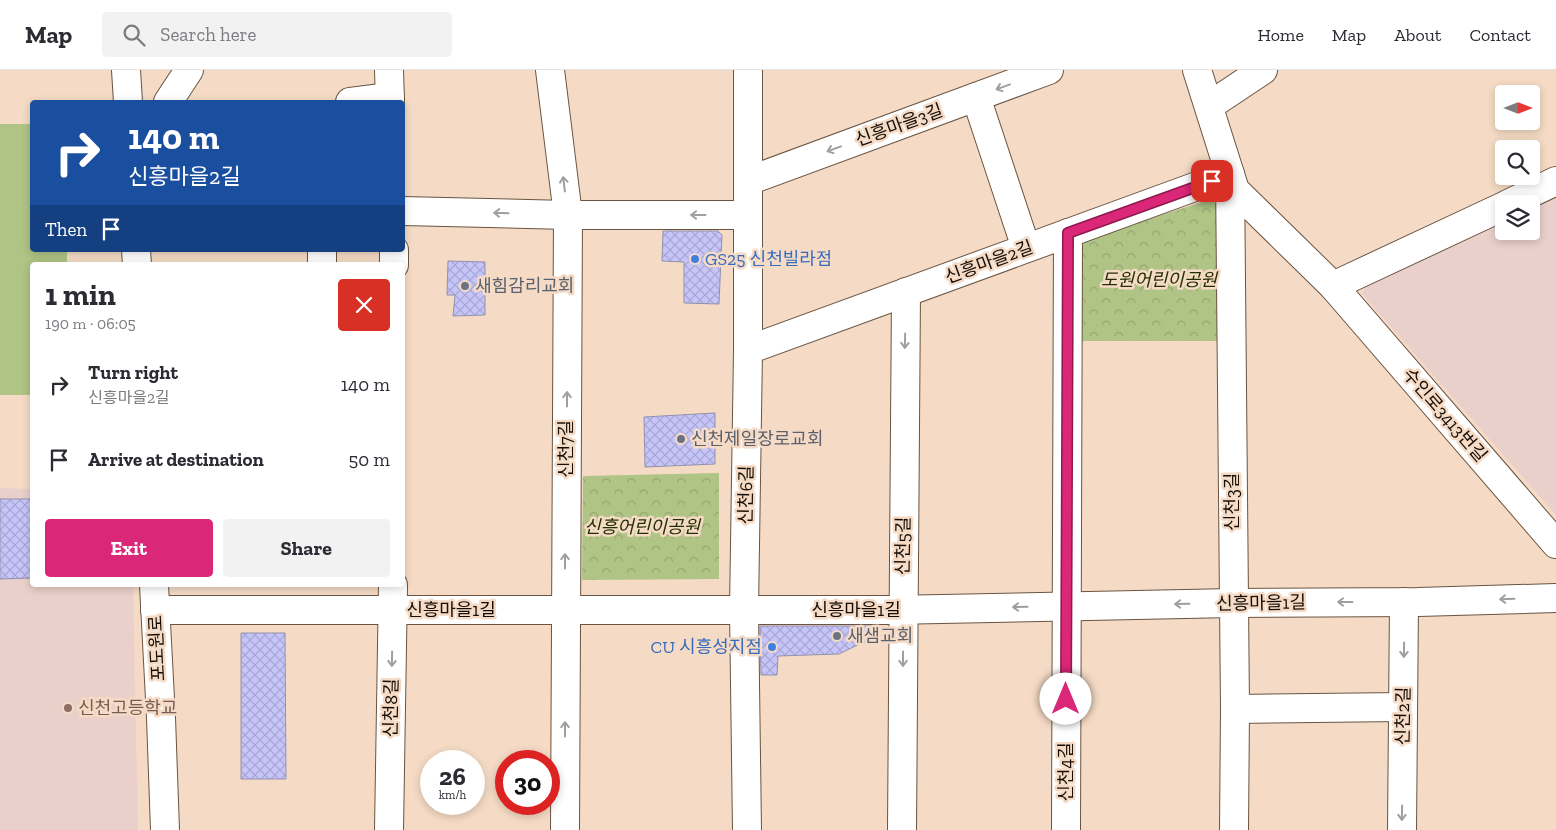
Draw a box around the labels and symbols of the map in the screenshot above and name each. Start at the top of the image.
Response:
one-way arrow [996,83,1011,92]
north arrow [1495,85,1540,130]
street label: 신흥마을3길 [852,99,946,151]
one-way arrow [827,145,842,154]
pin [1191,160,1233,202]
one-way arrow [559,176,569,192]
one-way arrow [493,209,509,218]
one-way arrow [691,210,707,220]
street label: 신흥마을2길 [942,236,1036,288]
place label: GS25 신천빌라점 [705,248,832,270]
marker: GS25 신천빌라점 [689,253,701,265]
park label: 도원어린이공원 [1101,269,1218,291]
place label: 새힘감리교회 [475,275,574,297]
marker: 새힘감리교회 [459,280,471,292]
one-way arrow [900,332,910,349]
street label: 수인로3413번길 [1398,364,1492,466]
one-way arrow [562,391,572,408]
street label: 신천7길 [555,420,577,478]
place label: 신천제일장로교회 [691,428,823,450]
marker: 신천제일장로교회 [675,433,687,445]
street label: 신천6길 [734,465,758,525]
street label: 신천3길 [1221,473,1243,531]
park label: 신흥어린이공원 [584,516,701,538]
street label: 신천5길 [891,516,915,576]
one-way arrow [560,554,570,570]
street label: 신흥마을1길 [1216,591,1306,615]
one-way arrow [1500,594,1516,604]
one-way arrow [1337,597,1354,607]
street label: 신흥마을1길 [406,599,496,621]
street label: 신흥마을1길 [811,599,901,621]
one-way arrow [1175,599,1191,609]
one-way arrow [1012,602,1028,612]
street label: 포도원로 [144,614,170,682]
place label: 새샘교회 [847,625,913,647]
marker: 새샘교회 [831,630,843,642]
place label: CU 시흥성지점 [651,636,762,658]
marker: CU 시흥성지점 [766,641,778,653]
one-way arrow [1399,642,1409,658]
one-way arrow [387,650,397,667]
one-way arrow [898,650,907,666]
position arrow [1039,672,1091,724]
street label: 신천8길 [379,678,403,738]
street label: 신천2길 [1391,686,1415,746]
place label: 신천고등학교 [78,697,177,719]
marker: 신천고등학교 [62,702,74,714]
one-way arrow [560,721,570,738]
street label: 신천4길 [1055,742,1077,802]
speed limit sign: 30 [495,750,560,815]
one-way arrow [1397,804,1407,821]

